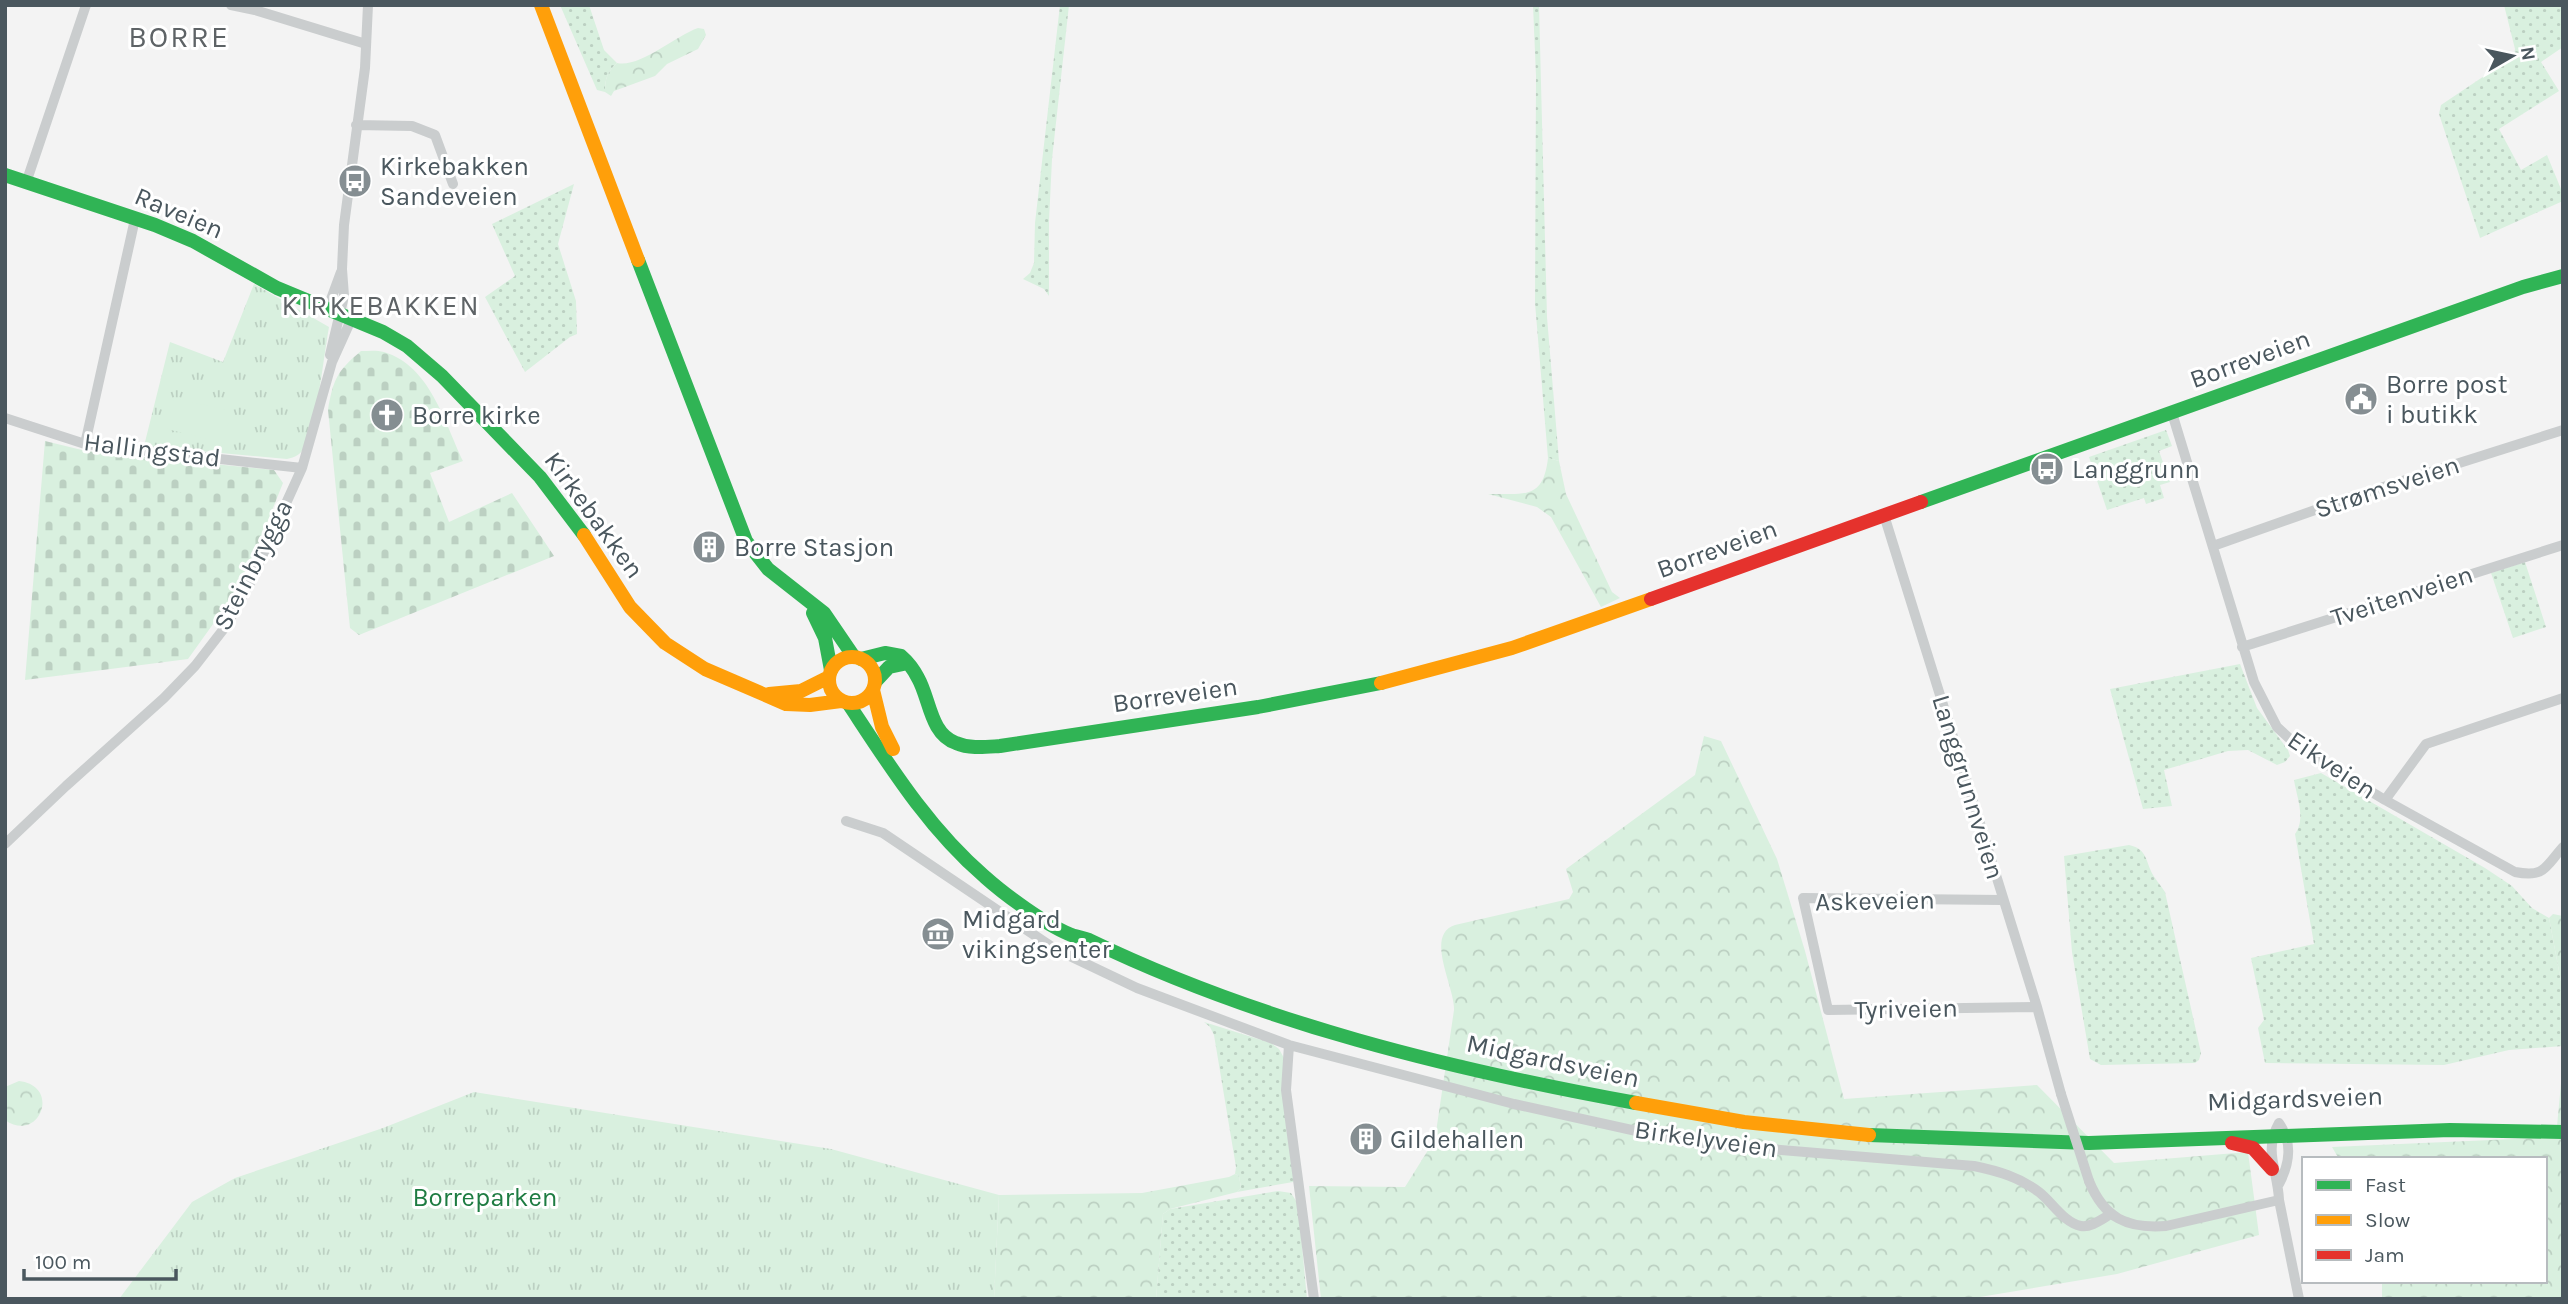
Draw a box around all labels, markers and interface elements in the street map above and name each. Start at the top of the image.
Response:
district label: BORRE [128,19,230,55]
north arrow [2477,21,2547,91]
text: N [2516,45,2540,62]
place label: Kirkebakken Sandeveien [380,151,529,212]
bus stop icon: Kirkebakken Sandeveien [336,162,374,200]
street label: Raveien [130,180,228,246]
district label: KIRKEBAKKEN [281,289,481,322]
street label: Borreveien [2186,323,2314,395]
place label: Borre post i butikk [2386,369,2508,430]
public building icon: Borre post i butikk [2342,380,2380,418]
church icon: Borre kirke [368,396,406,434]
place label: Borre kirke [412,400,541,431]
street label: Hallingstad [82,426,222,474]
street label: Kirkebakken [538,446,650,584]
street label: Strømsveien [2311,449,2463,525]
bus stop icon: Langgrunn [2028,450,2066,488]
place label: Langgrunn [2072,454,2200,485]
street label: Steinbrygga [207,494,299,636]
street label: Borreveien [1653,513,1781,585]
building icon: Borre Stasjon [690,528,728,566]
place label: Borre Stasjon [734,532,894,563]
street label: Tveitenveien [2327,558,2477,634]
street label: Borreveien [1111,671,1239,719]
street label: Langgrunnveien [1925,691,2011,883]
street label: Eikveien [2282,724,2382,806]
street label: Askeveien [1815,884,1935,918]
place label: Midgard vikingsenter [962,904,1111,965]
museum icon: Midgard vikingsenter [919,915,957,953]
street label: Tyriveien [1854,993,1958,1025]
street label: Midgardsveien [1464,1028,1642,1094]
street label: Midgardsveien [2207,1080,2383,1118]
street label: Birkelyveien [1633,1114,1779,1164]
building icon: Gildehallen [1347,1120,1385,1158]
place label: Gildehallen [1390,1124,1524,1155]
legend [2302,1157,2547,1283]
text: Fast [2365,1173,2406,1197]
park label: Borreparken [412,1182,558,1213]
text: Slow [2365,1208,2410,1232]
scale bar [24,1238,177,1282]
text: Jam [2365,1243,2405,1267]
text: 100 m [35,1250,92,1274]

